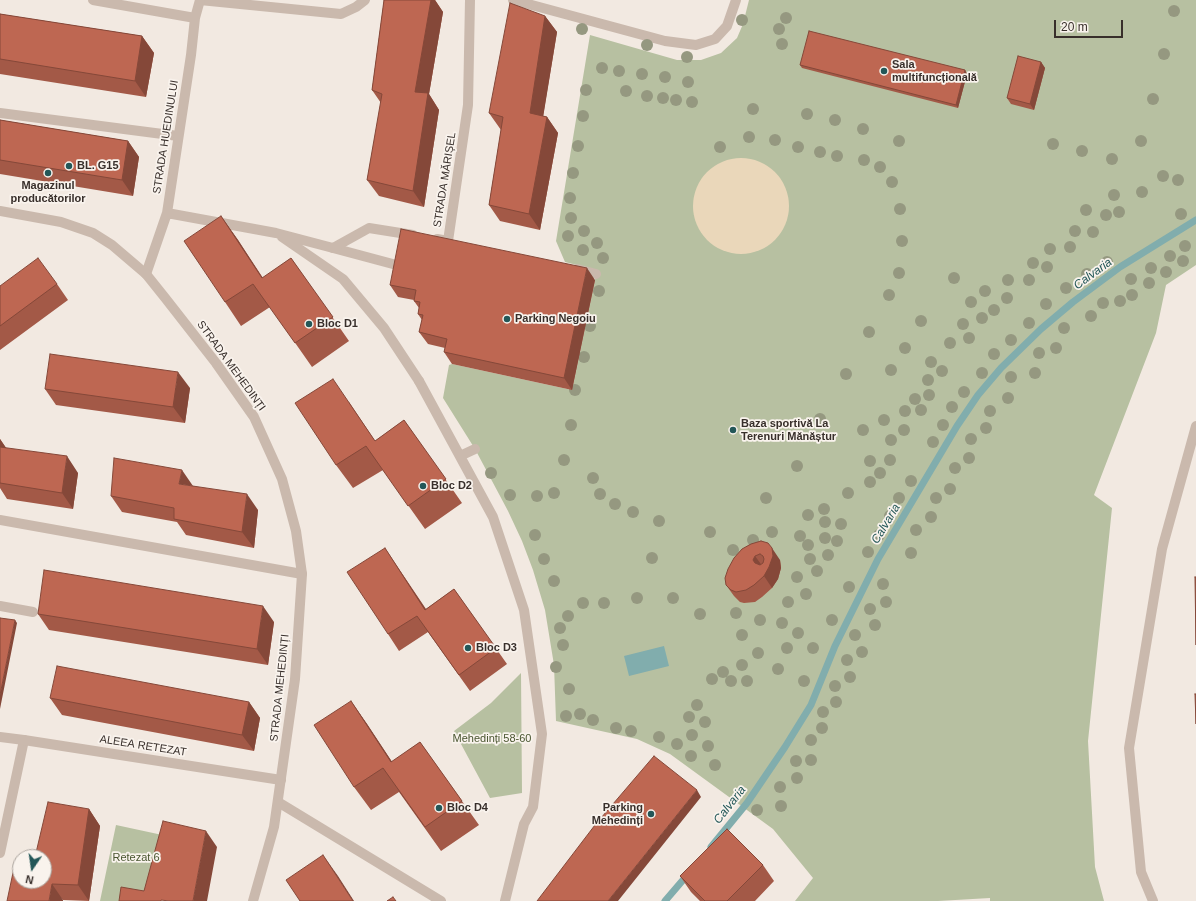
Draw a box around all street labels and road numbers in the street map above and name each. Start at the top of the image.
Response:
street label: STRADA HUEDINULUI [150,79,182,195]
street label: STRADA MĂRIȘEL [431,132,459,228]
street label: STRADA MEHEDINȚI [194,318,268,414]
street label: STRADA MEHEDINȚI [268,634,292,742]
street label: ALEEA RETEZAT [99,733,187,759]

